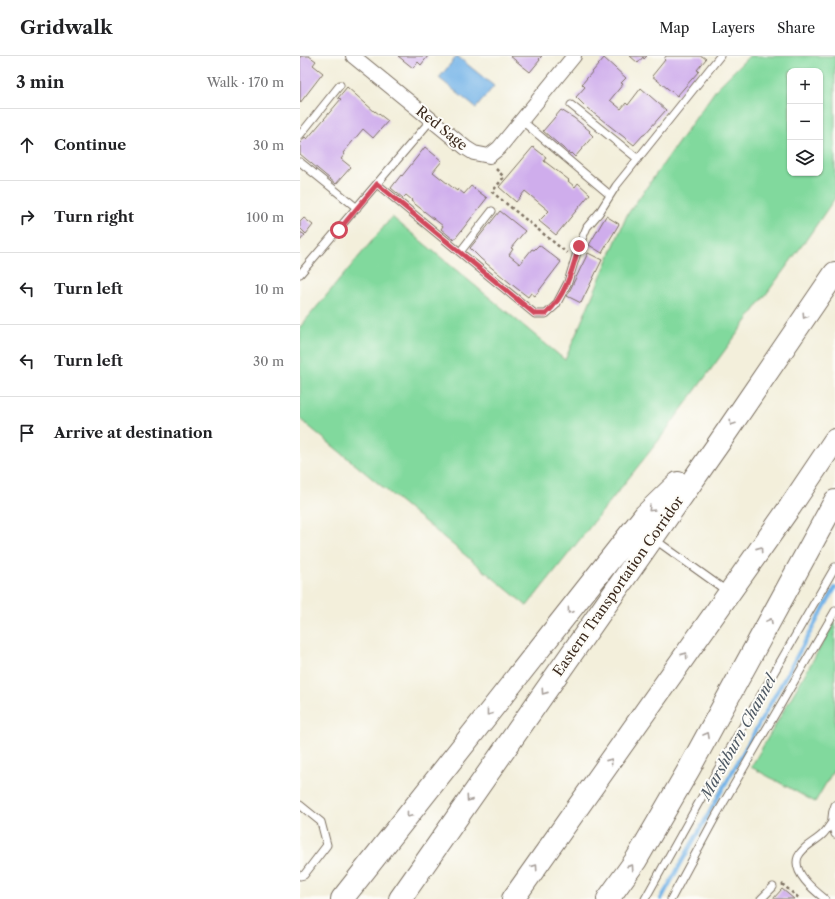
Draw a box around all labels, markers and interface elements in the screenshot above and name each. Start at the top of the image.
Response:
text: Gridwalk [20,16,113,39]
text: Map [659,19,689,37]
text: Layers [711,19,755,37]
text: Share [777,19,815,37]
map controls [787,68,823,176]
button: + [787,68,823,104]
text: 3 min [16,72,65,92]
text: Walk · 170 m [207,74,284,90]
street label: Red Sage [413,102,472,154]
button: − [787,104,823,140]
icon: ahead [16,134,38,156]
text: Continue [54,135,126,154]
text: 30 m [253,137,284,153]
button: layers [787,140,823,176]
icon: right [16,206,38,228]
text: Turn right [54,207,134,226]
text: 100 m [246,209,284,225]
route start [330,221,348,239]
route end [570,237,588,255]
icon: left [16,278,38,300]
text: Turn left [54,279,123,298]
text: 10 m [255,281,284,297]
one-way arrow [802,312,810,319]
icon: left [16,350,38,372]
text: Turn left [54,351,123,370]
text: 30 m [253,353,284,369]
one-way arrow [729,419,737,426]
icon: arrive [16,422,38,444]
text: Arrive at destination [54,423,213,442]
street label: Eastern Transportation Corridor [549,492,687,680]
one-way arrow [648,505,656,512]
one-way arrow [755,546,762,553]
one-way arrow [567,606,574,613]
one-way arrow [765,618,773,625]
one-way arrow [680,652,687,659]
water label: Marshburn Channel [695,669,781,804]
one-way arrow [542,688,549,695]
one-way arrow [487,708,494,715]
one-way arrow [703,732,710,739]
one-way arrow [605,758,613,765]
one-way arrow [466,795,474,802]
one-way arrow [406,810,413,817]
one-way arrow [530,864,538,871]
one-way arrow [626,864,634,871]

